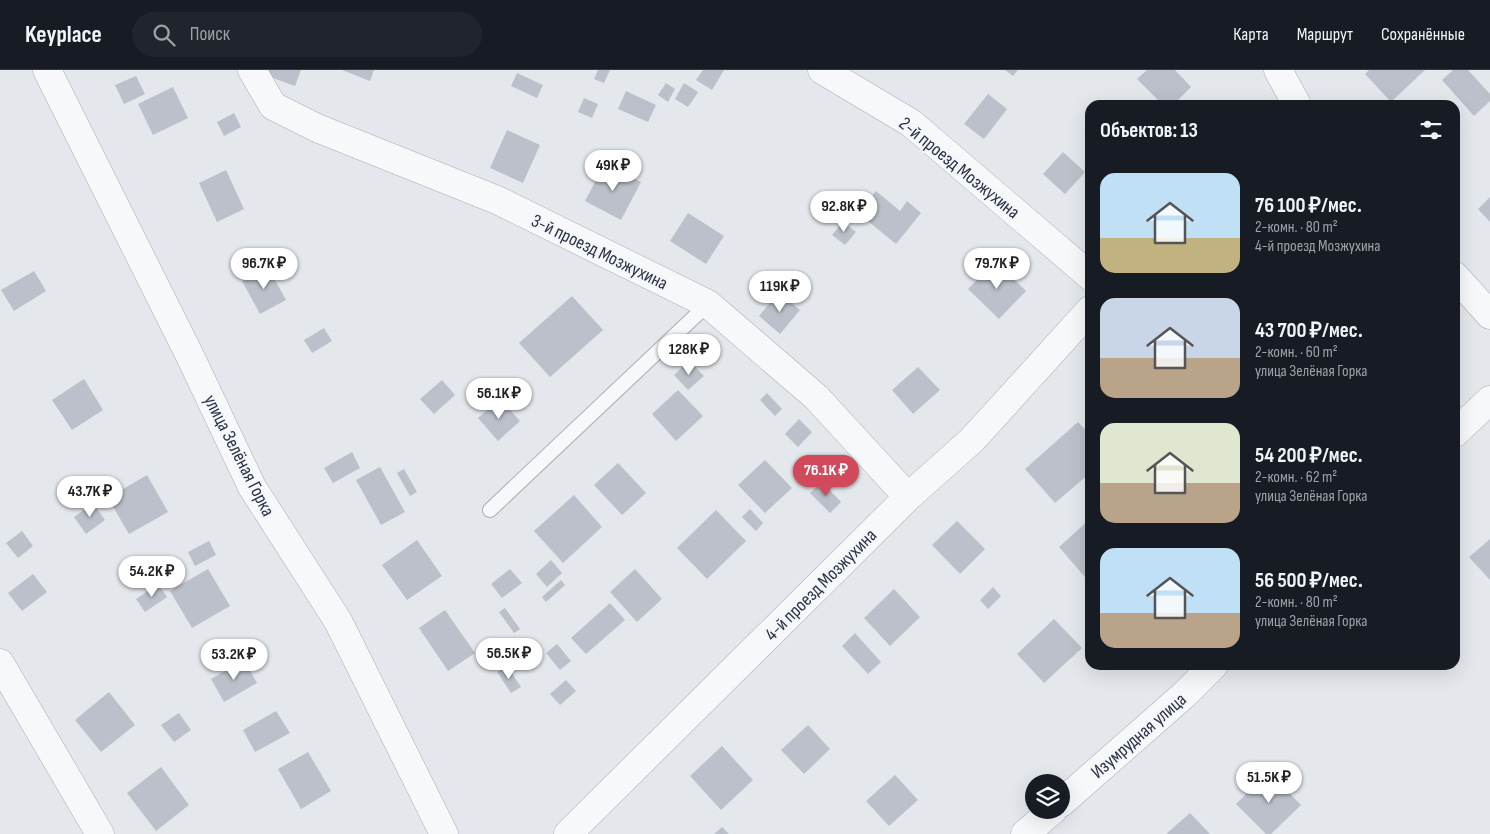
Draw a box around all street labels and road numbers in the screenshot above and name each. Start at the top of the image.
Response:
street label: 2-й проезд Мозжухина [894,112,1024,224]
street label: 3-й проезд Мозжухина [527,209,671,295]
street label: улица Зелёная Горка [198,391,279,520]
street label: 4-й проезд Мозжухина [760,524,882,646]
street label: Изумрудная улица [1087,688,1191,784]

